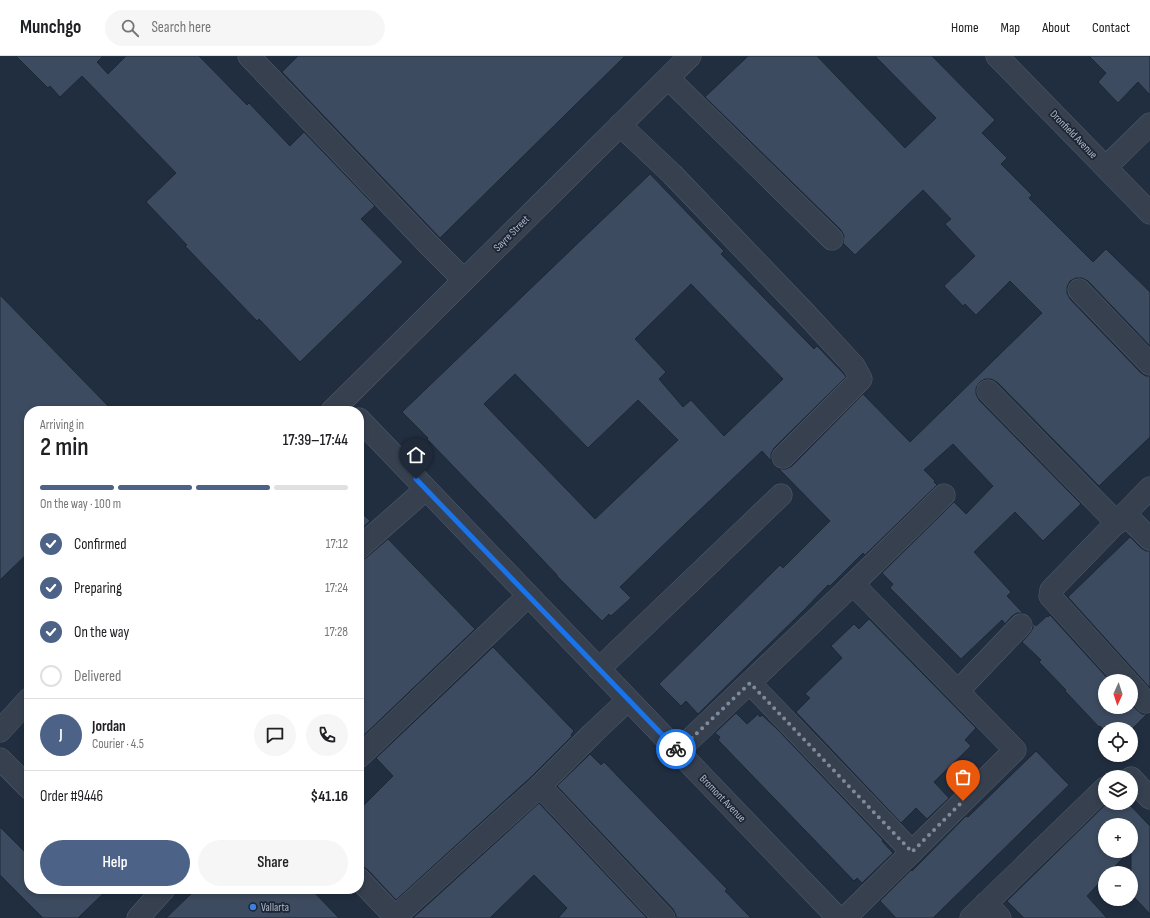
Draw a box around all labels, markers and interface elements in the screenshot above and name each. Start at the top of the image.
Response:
search box [105,10,385,46]
text: Munchgo [20,16,81,39]
icon: search [119,17,141,39]
text: Search here [151,18,211,37]
text: Home [951,19,979,36]
text: Map [1001,19,1020,36]
text: About [1042,19,1070,36]
text: Contact [1092,19,1130,36]
street label: Dronfield Avenue [1047,107,1100,161]
street label: Sayre Street [491,212,532,254]
text: Arriving in [40,417,84,433]
text: 17:39–17:44 [283,431,348,450]
text: 2 min [40,432,89,463]
pin [399,438,433,479]
icon: home [405,444,427,466]
text: On the way · 100 m [40,496,121,512]
icon: check [40,533,62,555]
text: Confirmed [74,535,127,554]
text: 17:12 [326,536,348,552]
icon: check [40,577,62,599]
text: Preparing [74,579,122,598]
text: 17:24 [325,580,348,596]
icon: check [40,621,62,643]
text: On the way [74,623,129,642]
text: 17:28 [325,624,348,640]
text: Delivered [74,667,121,686]
north arrow [1098,674,1138,714]
map controls [1098,674,1138,906]
button: chat [254,714,296,756]
button: phone [306,714,348,756]
text: Jordan [92,717,126,736]
button: locate [1098,722,1138,762]
text: J [59,725,63,744]
courier [656,729,696,769]
text: Courier · 4.5 [92,736,144,752]
icon: bike [665,738,687,760]
pin [946,760,980,801]
icon: bag [952,766,974,788]
button: layers [1098,770,1138,810]
street label: Bromont Avenue [697,772,748,825]
text: Order #9446 [40,787,103,806]
text: $41.16 [311,787,348,806]
button: + [1098,818,1138,858]
button: Help [40,840,190,886]
button: Share [198,840,348,886]
button: − [1098,866,1138,906]
place label: Vallarta [261,901,289,914]
marker: Vallarta [248,902,258,912]

